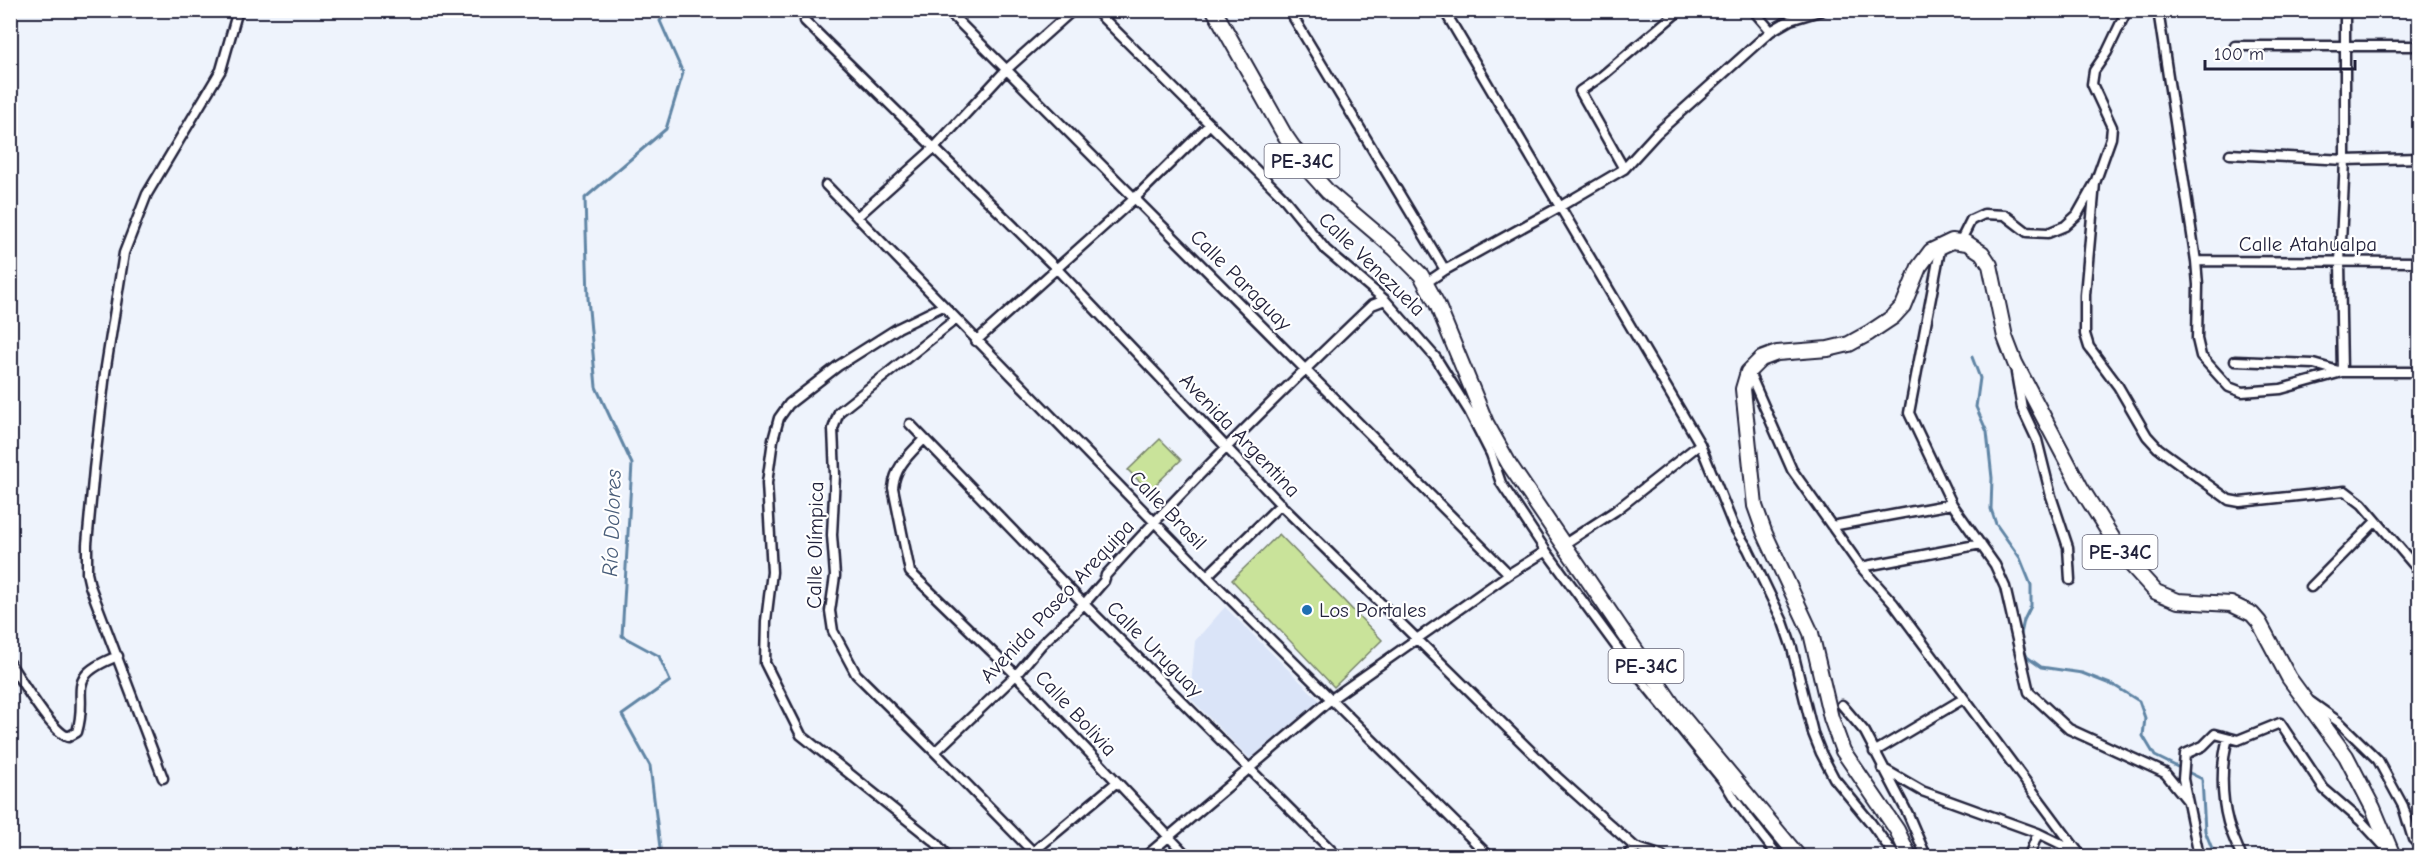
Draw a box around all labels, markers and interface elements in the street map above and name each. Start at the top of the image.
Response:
scale bar [2205,33,2355,71]
text: 100 m [2214,44,2264,65]
road number: PE-34C [1264,144,1340,178]
street label: Calle Venezuela [1314,207,1430,321]
street label: Calle Paraguay [1185,224,1297,336]
street label: Calle Atahualpa [2239,232,2377,256]
street label: Avenida Argentina [1175,368,1305,502]
street label: Calle Brasil [1125,466,1211,554]
water label: Río Dolores [597,468,627,577]
street label: Calle Olímpica [802,481,828,609]
street label: Avenida Paseo Arequipa [975,514,1139,688]
road number: PE-34C [2082,535,2158,569]
street label: Calle Uruguay [1102,596,1209,703]
place label: Los Portales [1319,598,1426,622]
marker: Los Portales [1300,603,1314,617]
road number: PE-34C [1608,649,1684,683]
street label: Calle Bolivia [1030,665,1122,761]

